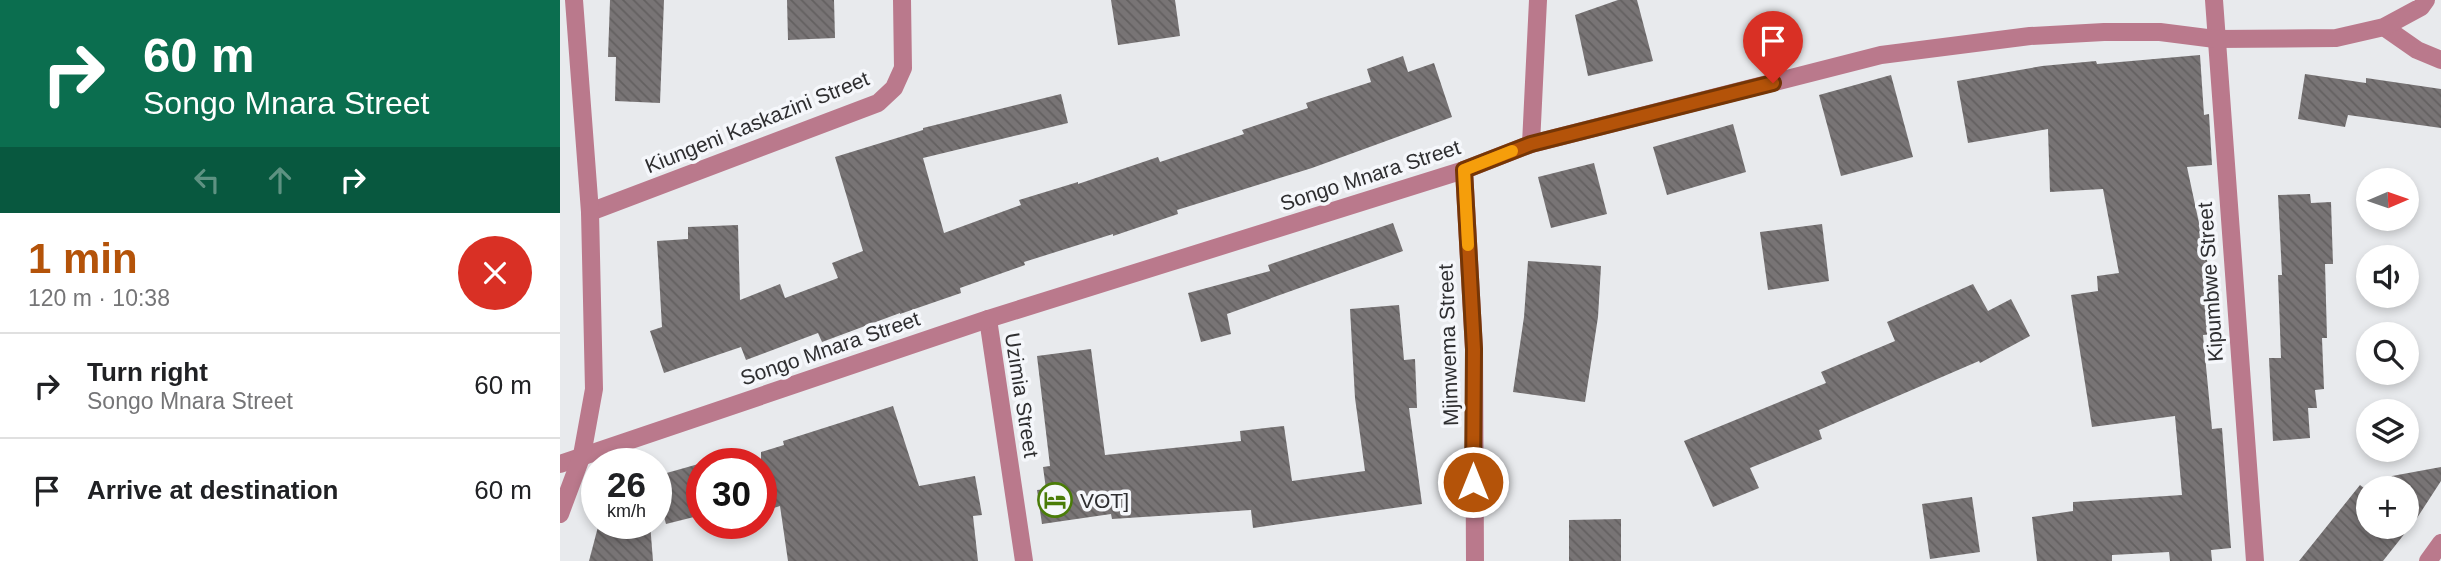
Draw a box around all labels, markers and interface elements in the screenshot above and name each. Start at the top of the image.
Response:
pin [1743,11,1803,83]
icon: arrive [1754,22,1792,60]
icon: right [28,28,119,119]
text: 60 m [143,28,255,82]
street label: Kiungeni Kaskazini Street [642,66,872,177]
text: Songo Mnara Street [143,85,429,121]
street label: Songo Mnara Street [1277,135,1463,215]
icon: left [188,161,226,199]
icon: ahead [261,161,299,199]
icon: right [334,161,372,199]
north arrow [2356,168,2418,231]
map controls [2356,168,2419,539]
street label: Kipumbwe Street [2193,201,2227,363]
text: 1 min [28,235,138,282]
button: close [458,236,532,310]
button: sound [2356,245,2419,308]
street label: Mjimwema Street [1434,263,1462,426]
text: 120 m · 10:38 [28,285,170,311]
street label: Songo Mnara Street [737,306,923,389]
button: search [2356,322,2419,385]
street label: Uzimia Street [1001,331,1043,459]
text: Turn right [87,357,208,387]
icon: right [28,367,66,405]
text: 60 m [474,370,532,400]
text: Songo Mnara Street [87,388,293,414]
button: layers [2356,399,2419,462]
position arrow [1436,445,1510,519]
speed limit sign: 30 [686,448,777,539]
text: 26 [607,465,646,504]
icon: arrive [28,472,66,510]
text: Arrive at destination [87,475,338,505]
text: 60 m [474,475,532,505]
button: + [2356,476,2419,539]
hotel icon: VOT] [1036,481,1074,519]
place label: VOT] [1080,489,1129,512]
text: km/h [607,501,646,521]

